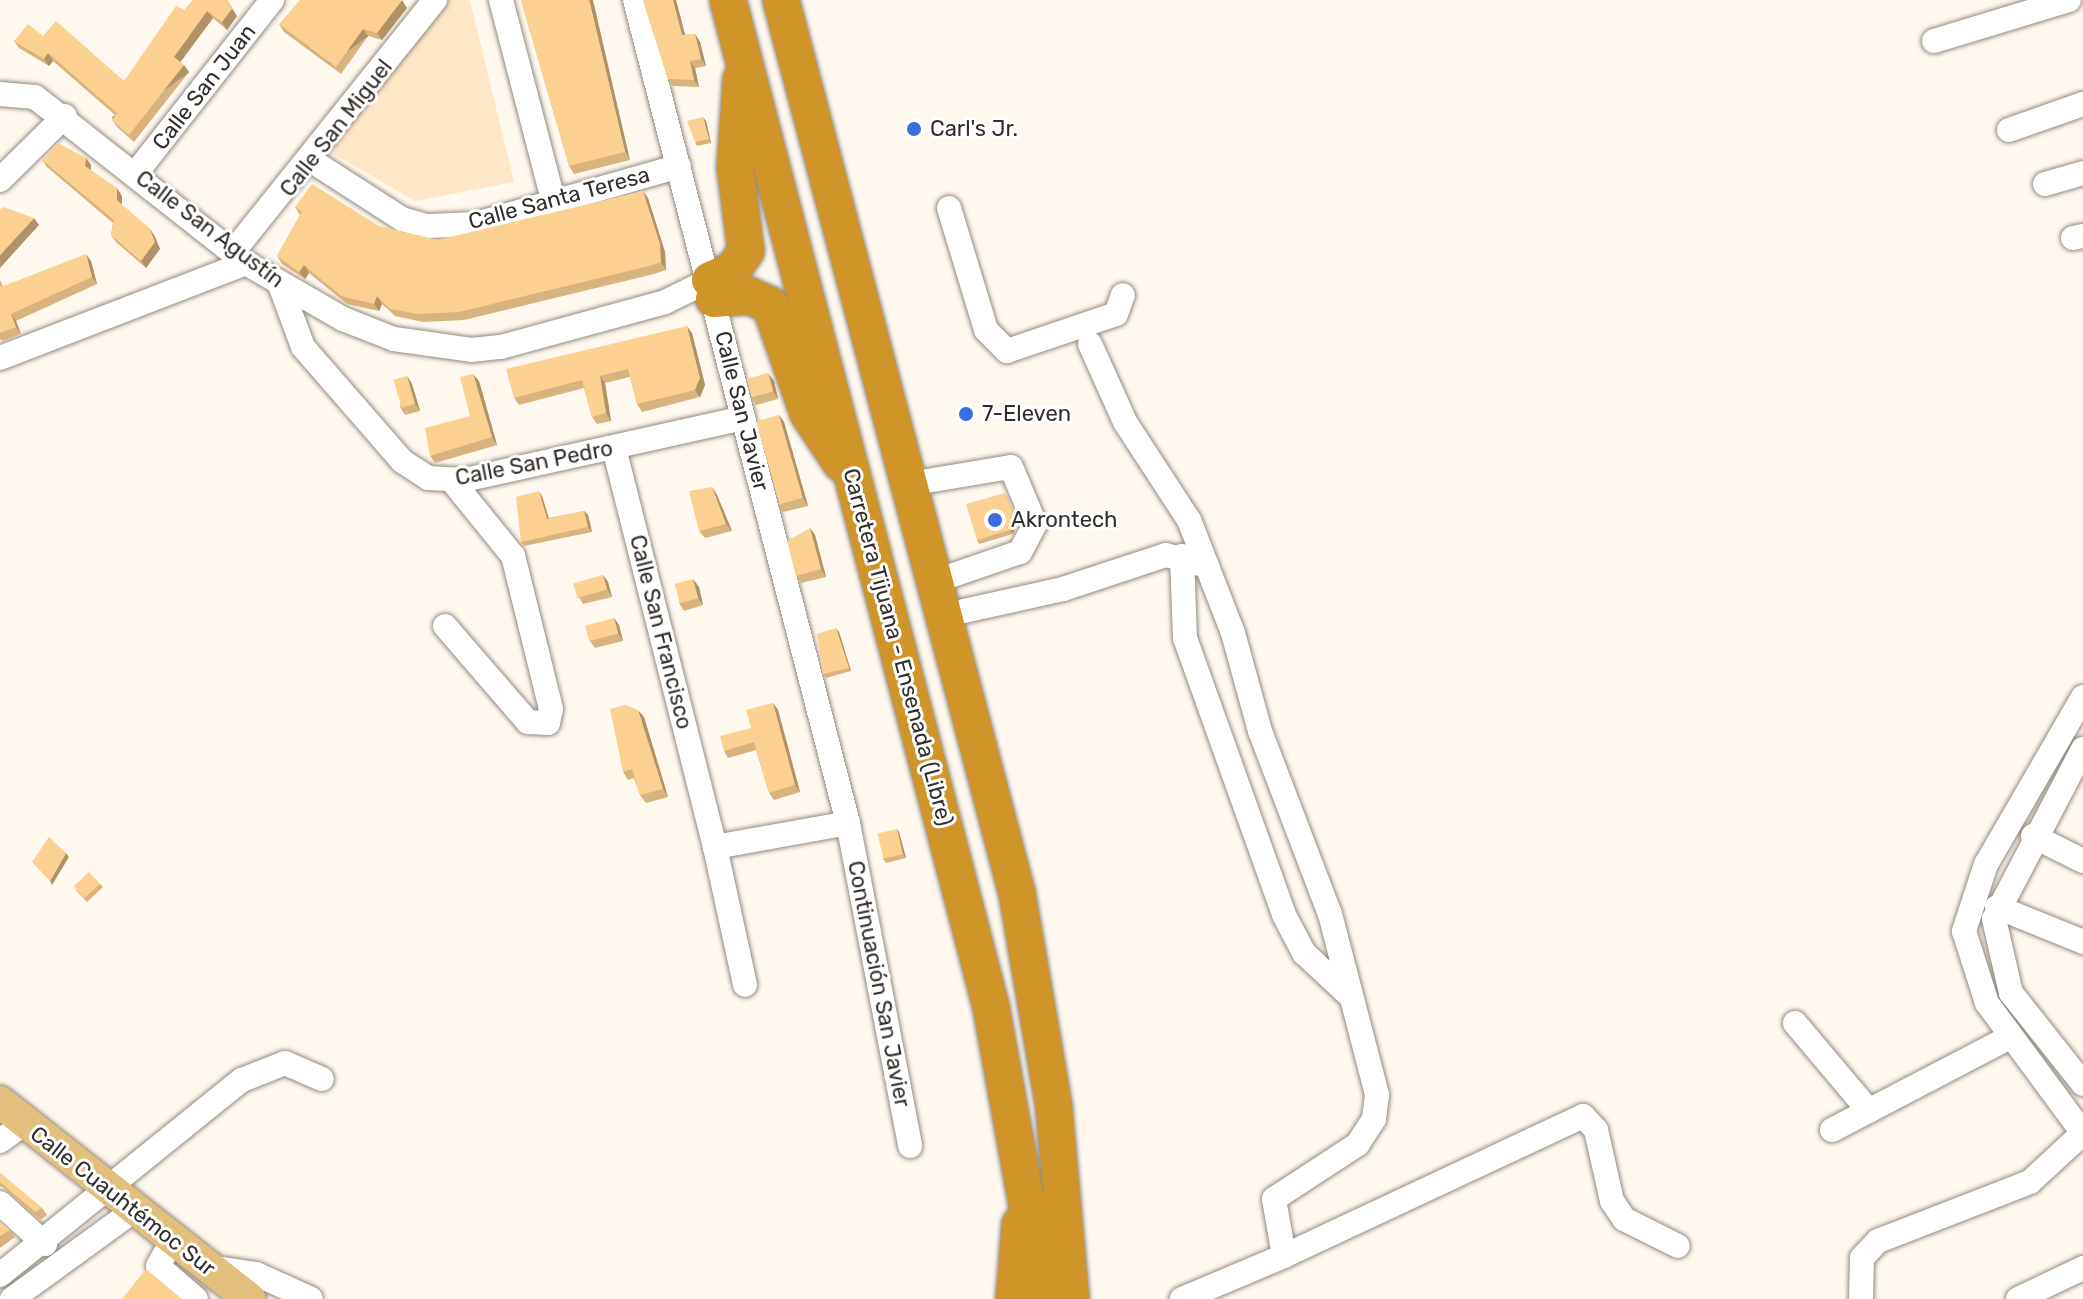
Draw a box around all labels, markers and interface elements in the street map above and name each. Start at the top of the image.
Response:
street label: Calle San Juan [147,19,261,155]
street label: Calle San Miguel [274,54,398,202]
place label: Carl's Jr. [930,116,1018,142]
marker: Carl's Jr. [905,120,923,138]
street label: Calle Santa Teresa [465,161,653,235]
street label: Calle San Agustín [131,165,289,293]
street label: Calle San Javier [709,328,775,494]
place label: 7-Eleven [982,401,1071,427]
marker: 7-Eleven [957,405,975,423]
street label: Calle San Pedro [453,435,615,491]
street label: Carretera Tijuana - Ensenada (Libre) [837,465,959,829]
place label: Akrontech [1011,507,1118,533]
marker: Akrontech [986,511,1004,529]
street label: Calle San Francisco [624,532,698,732]
street label: Continuación San Javier [842,859,916,1109]
street label: Calle Cuauhtémoc Sur [25,1121,221,1281]

